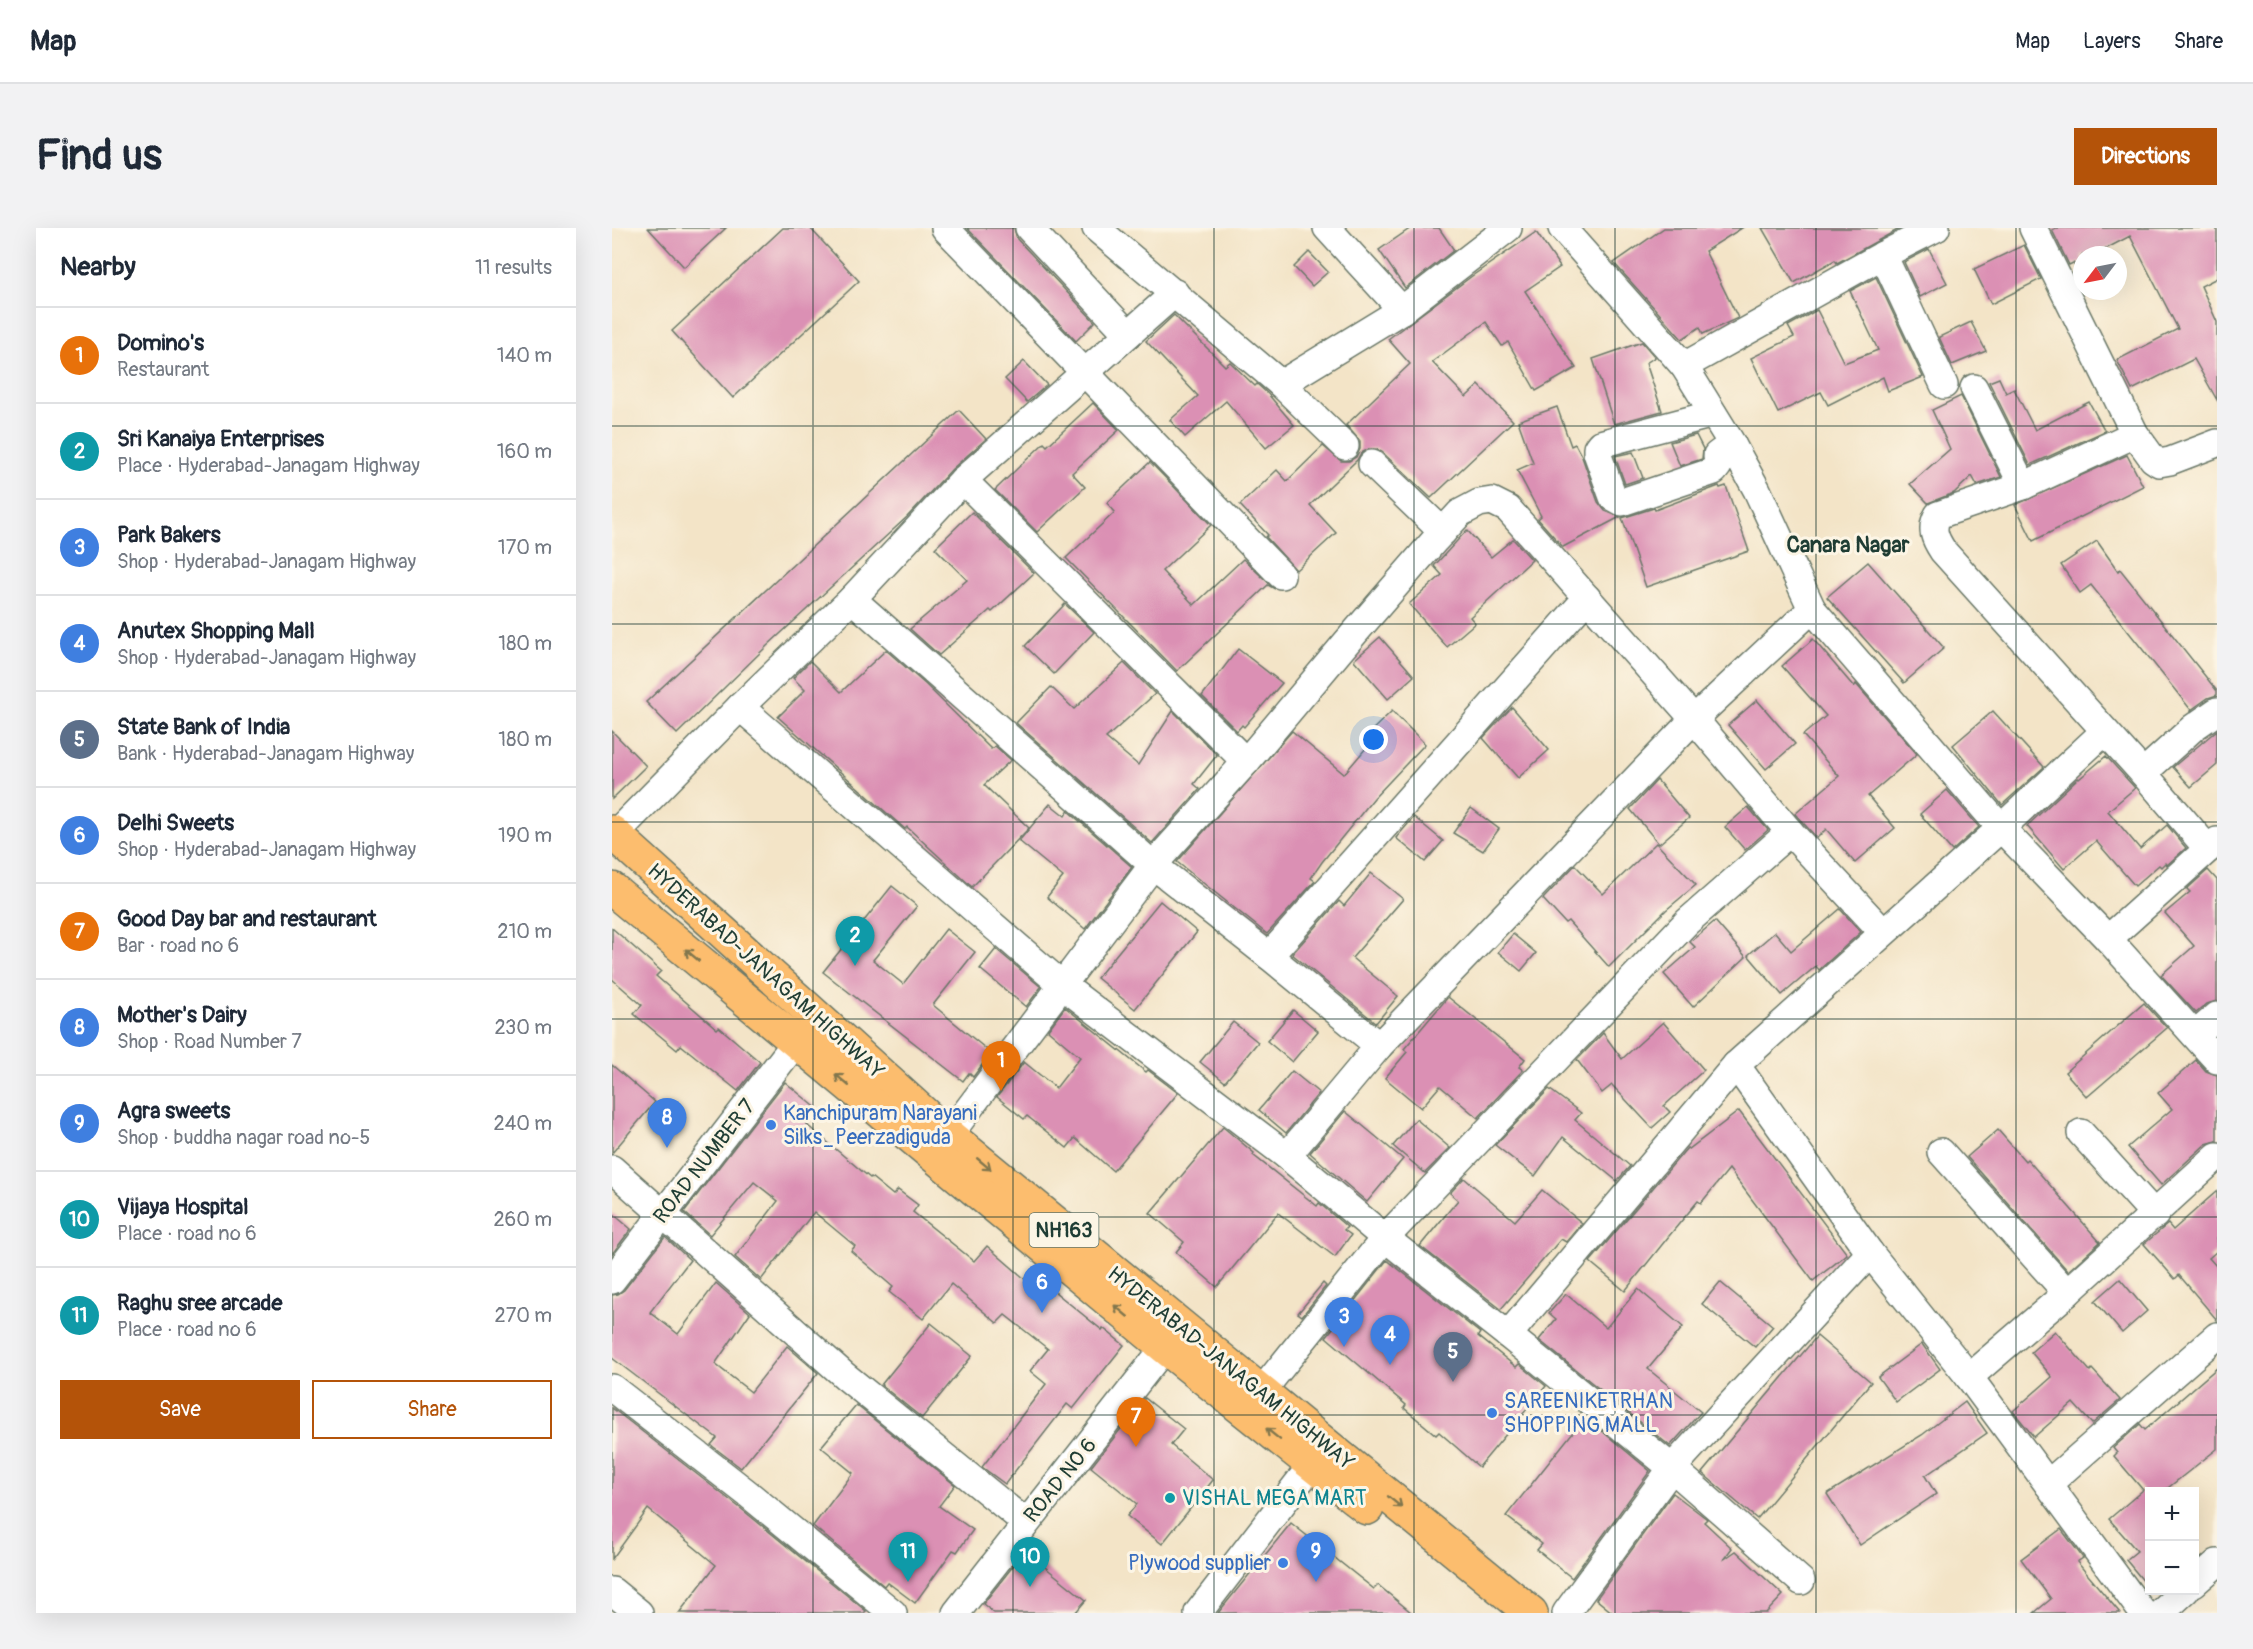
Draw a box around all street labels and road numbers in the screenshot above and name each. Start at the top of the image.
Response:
street label: HYDERABAD-JANAGAM HIGHWAY [642,858,890,1085]
street label: ROAD NUMBER 7 [647,1094,761,1229]
road number: NH163 [1030,1213,1098,1247]
street label: HYDERABAD-JANAGAM HIGHWAY [1102,1260,1360,1476]
street label: ROAD NO 6 [1018,1433,1103,1528]

